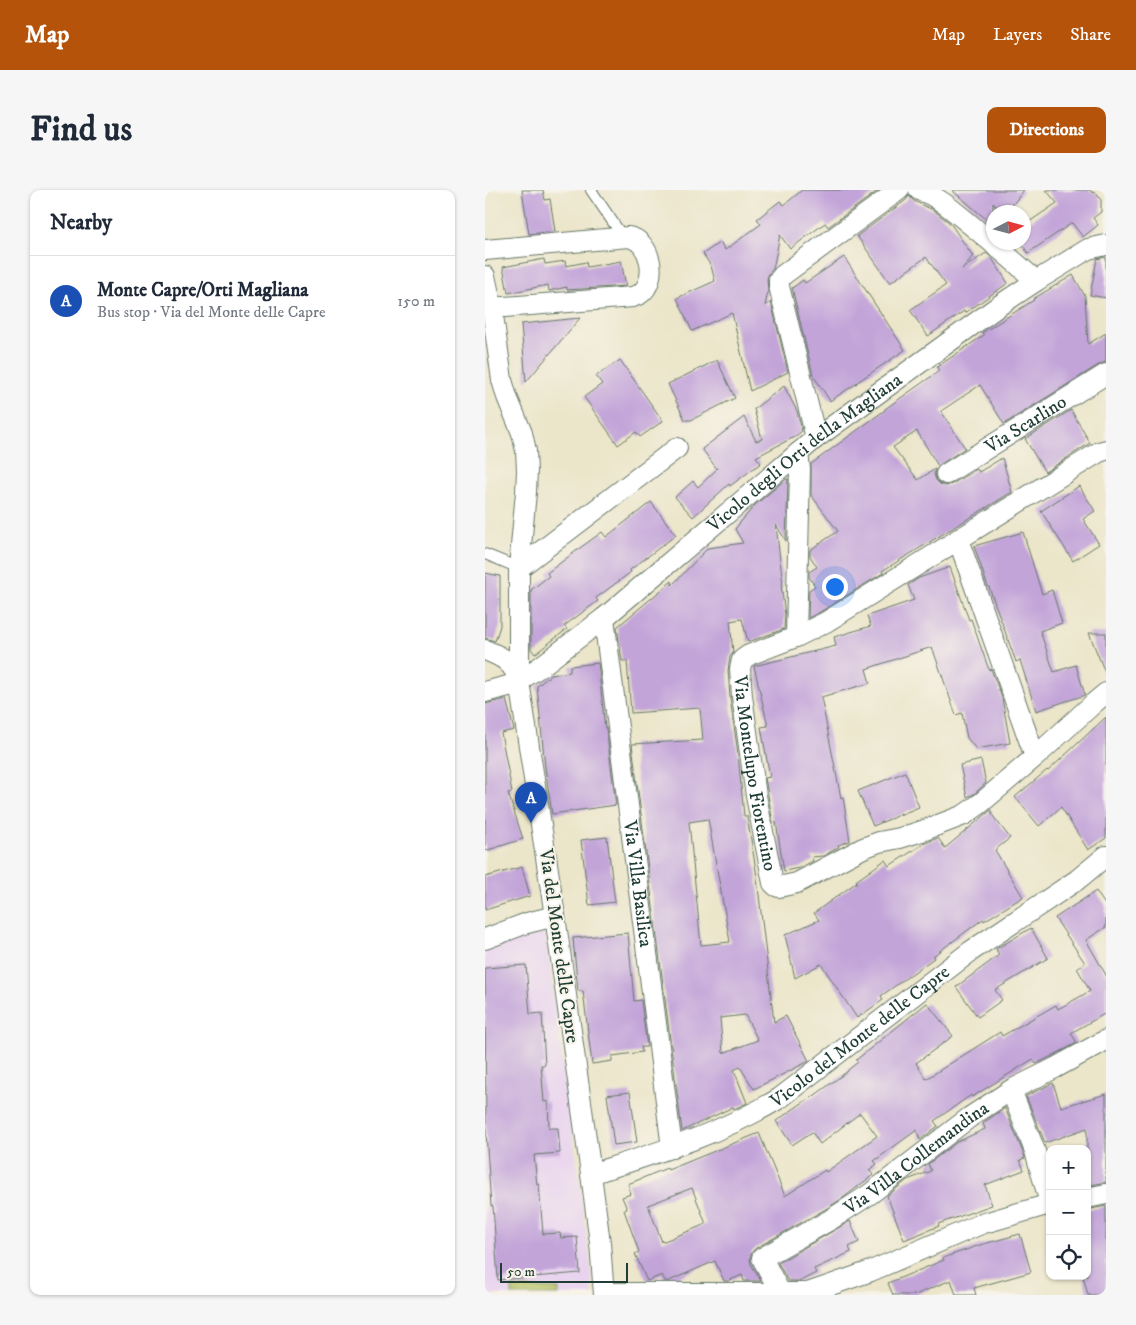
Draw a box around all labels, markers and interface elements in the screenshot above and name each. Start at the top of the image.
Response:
text: Map [25,20,69,50]
text: Map [932,24,965,46]
text: Layers [993,24,1042,46]
text: Share [1070,24,1111,46]
button: Directions [987,107,1106,153]
text: Find us [30,108,132,152]
north arrow [986,205,1031,250]
text: Nearby [50,210,112,236]
text: Monte Capre/Orti Magliana [97,279,308,302]
text: A [61,291,71,311]
text: 150 m [397,291,435,311]
text: Bus stop · Via del Monte delle Capre [97,302,326,322]
street label: Vicolo degli Orti della Magliana [702,368,906,537]
street label: Via Scarlino [980,390,1071,459]
your location [822,574,848,600]
street label: Via Montelupo Fiorentino [729,674,782,873]
pin: A [515,782,547,823]
street label: Via Villa Basilica [618,818,658,949]
street label: Via del Monte delle Capre [534,846,584,1045]
street label: Vicolo del Monte delle Capre [765,960,954,1113]
street label: Via Villa Collemandina [839,1096,993,1220]
map controls [1046,1145,1091,1280]
button: + [1046,1145,1091,1190]
button: − [1046,1190,1091,1235]
button: locate [1046,1235,1091,1280]
scale bar [500,1260,627,1283]
text: 50 m [507,1263,535,1281]

